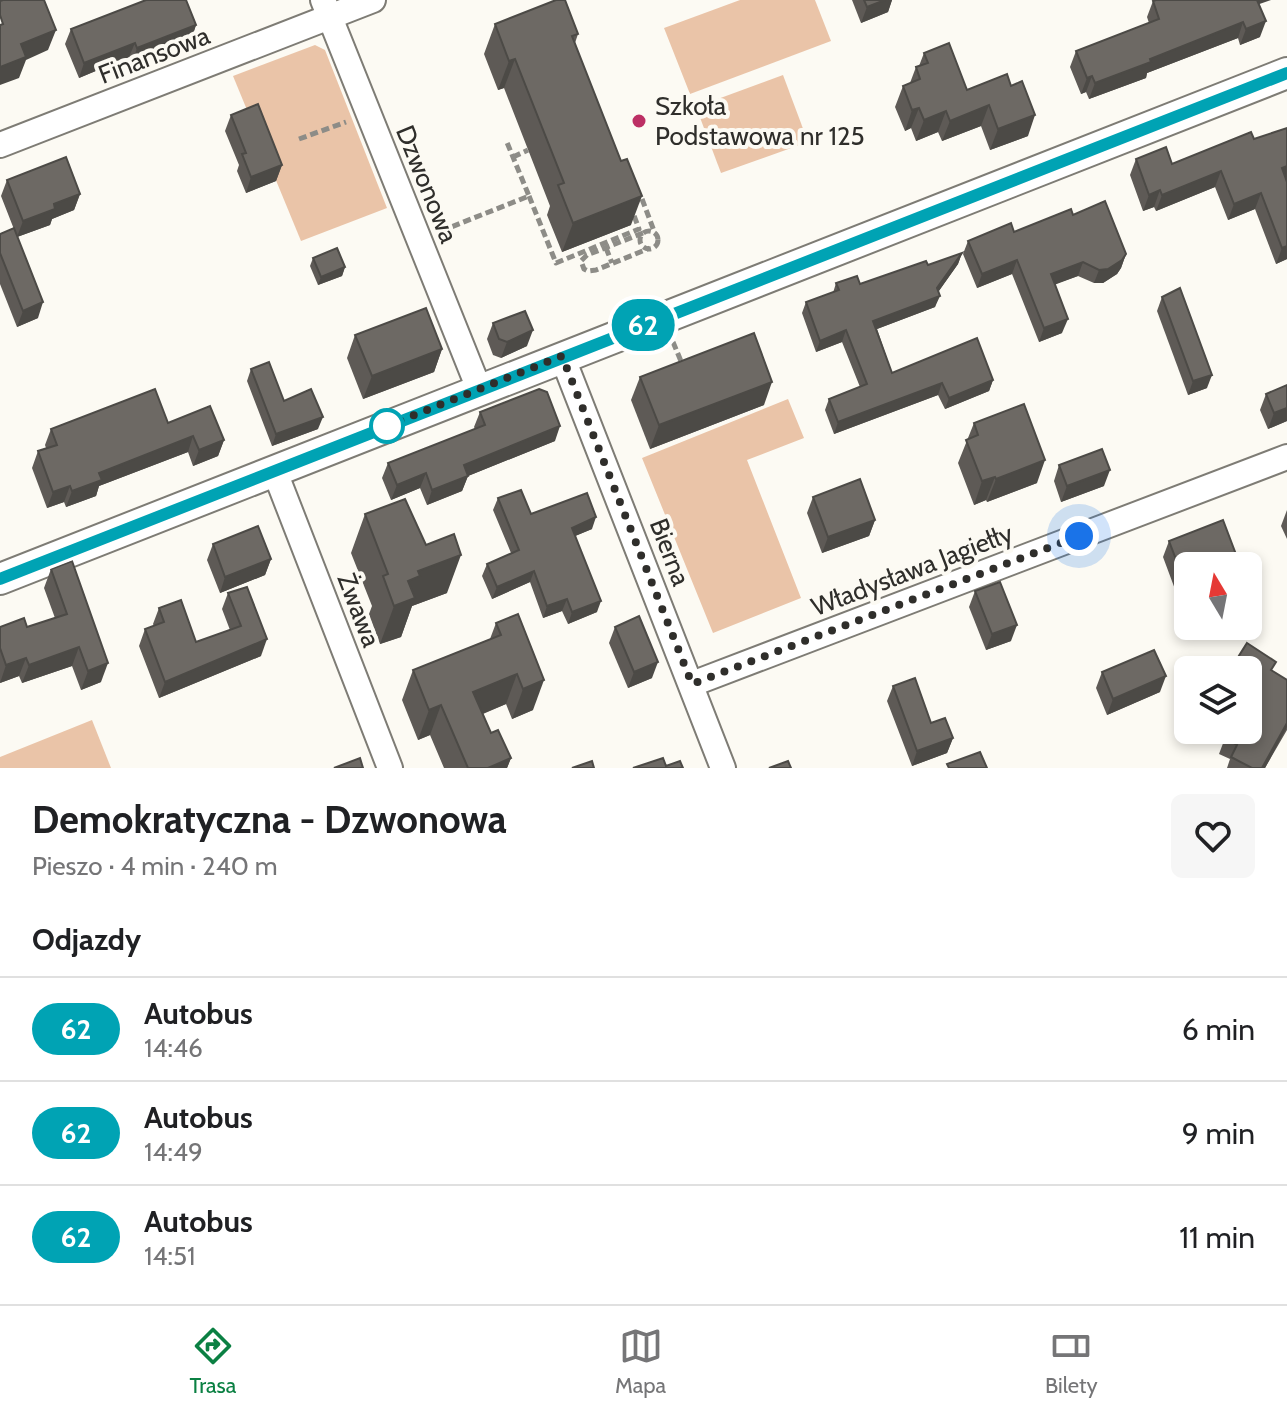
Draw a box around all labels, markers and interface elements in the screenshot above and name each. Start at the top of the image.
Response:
street label: Finansowa [94,19,215,91]
place label: Szkoła Podstawowa nr 125 [655,90,865,152]
marker: Szkoła Podstawowa nr 125 [630,112,648,130]
street label: Dzwonowa [389,121,465,248]
line badge: 62 [607,299,679,351]
text: 62 [628,308,658,342]
unlabelled marker [370,409,404,443]
street label: Bierna [643,514,698,591]
your location [1059,516,1099,556]
street label: Władysława Jagiełły [807,517,1017,623]
north arrow [1174,552,1262,640]
map controls [1174,552,1262,744]
street label: Żwawa [330,569,388,652]
button: layers [1174,656,1262,744]
button: heart [1171,794,1255,878]
text: Demokratyczna - Dzwonowa [32,796,507,843]
text: Pieszo · 4 min · 240 m [32,850,278,882]
text: Odjazdy [32,921,141,958]
text: Autobus [144,995,253,1032]
text: 6 min [1182,1011,1255,1048]
text: 62 [61,1012,91,1046]
text: 14:46 [144,1032,203,1064]
text: Autobus [144,1099,253,1136]
text: 9 min [1182,1115,1255,1152]
text: 62 [61,1116,91,1150]
text: 14:49 [144,1136,203,1168]
text: Autobus [144,1203,253,1240]
text: 11 min [1179,1219,1255,1256]
text: 62 [61,1220,91,1254]
text: 14:51 [144,1240,195,1272]
tab: Trasa [189,1324,236,1399]
tab: Mapa [615,1324,666,1399]
tab: Bilety [1045,1324,1098,1399]

